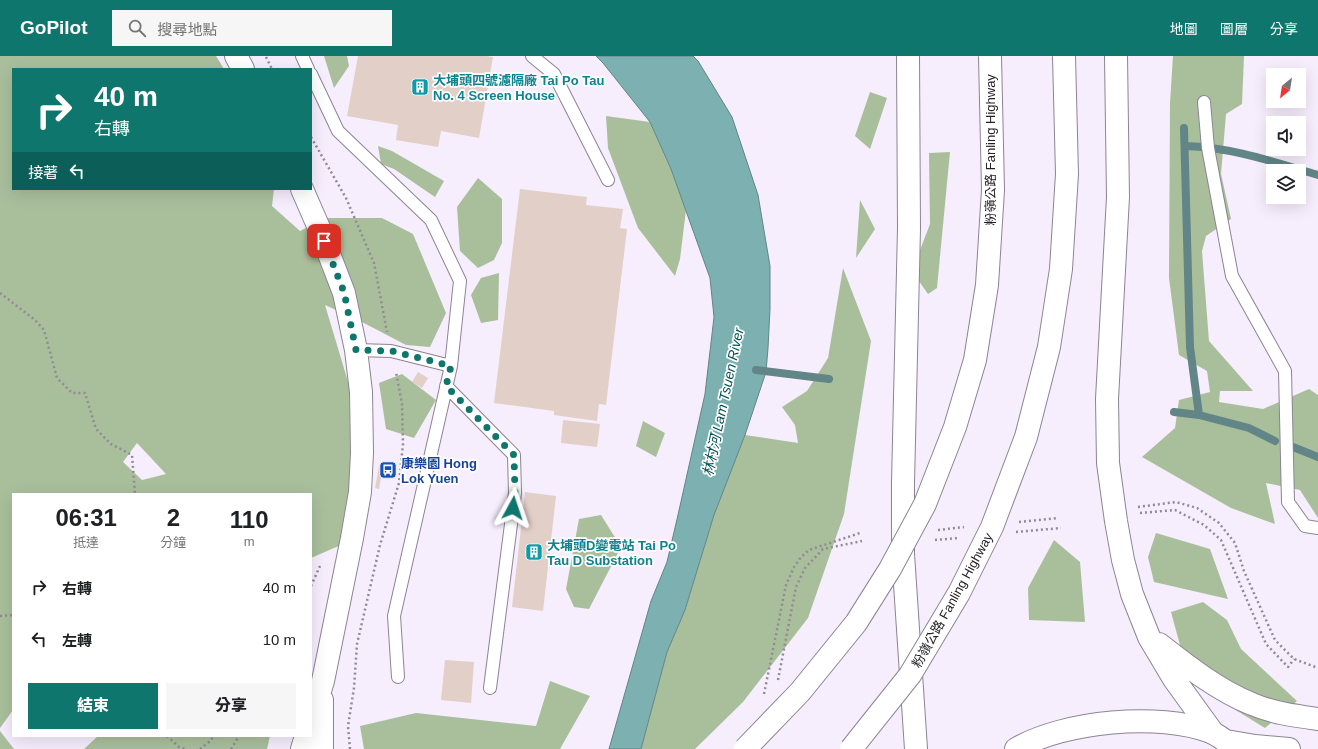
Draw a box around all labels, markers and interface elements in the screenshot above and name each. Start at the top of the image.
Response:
search box [112,10,392,46]
text: GoPilot [20,17,88,38]
icon: search [126,17,148,39]
text: 搜尋地點 [158,21,218,38]
text: 地圖 [1170,21,1198,37]
text: 圖層 [1220,21,1248,37]
text: 分享 [1270,21,1298,37]
north arrow [1266,68,1306,108]
map controls [1266,68,1306,204]
place label: 大埔頭四號濾隔廠 Tai Po Tau No. 4 Screen House [433,73,604,103]
street label: 粉嶺公路 Fanling Highway [983,74,998,226]
building icon: 大埔頭四號濾隔廠 Tai Po Tau No. 4 Screen House [410,77,430,97]
text: 40 m [94,81,158,112]
icon: right [28,84,80,136]
button: sound [1266,116,1306,156]
text: 右轉 [94,119,130,139]
icon: left [66,160,88,182]
text: 接著 [28,164,58,181]
button: layers [1266,164,1306,204]
pin [307,224,341,258]
icon: arrive [313,230,335,252]
water label: 林村河 Lam Tsuen River [699,325,747,478]
place label: 康樂園 Hong Lok Yuen [401,456,477,486]
bus stop icon: 康樂園 Hong Lok Yuen [378,460,398,480]
position arrow [492,487,534,529]
text: 06:31 [55,504,117,531]
text: 2 [167,504,180,531]
text: 110 [230,506,269,533]
street label: 粉嶺公路 Fanling Highway [909,530,996,670]
text: m [244,534,255,549]
text: 抵達 [73,535,99,550]
text: 分鐘 [160,535,186,550]
place label: 大埔頭D變電站 Tai Po Tau D Substation [547,538,676,568]
building icon: 大埔頭D變電站 Tai Po Tau D Substation [524,542,544,562]
icon: right [28,576,50,598]
text: 40 m [263,579,296,596]
text: 右轉 [62,580,92,597]
icon: left [28,628,50,650]
text: 10 m [263,631,296,648]
text: 左轉 [62,632,92,649]
button: 結束 [28,683,158,729]
button: 分享 [166,683,296,729]

